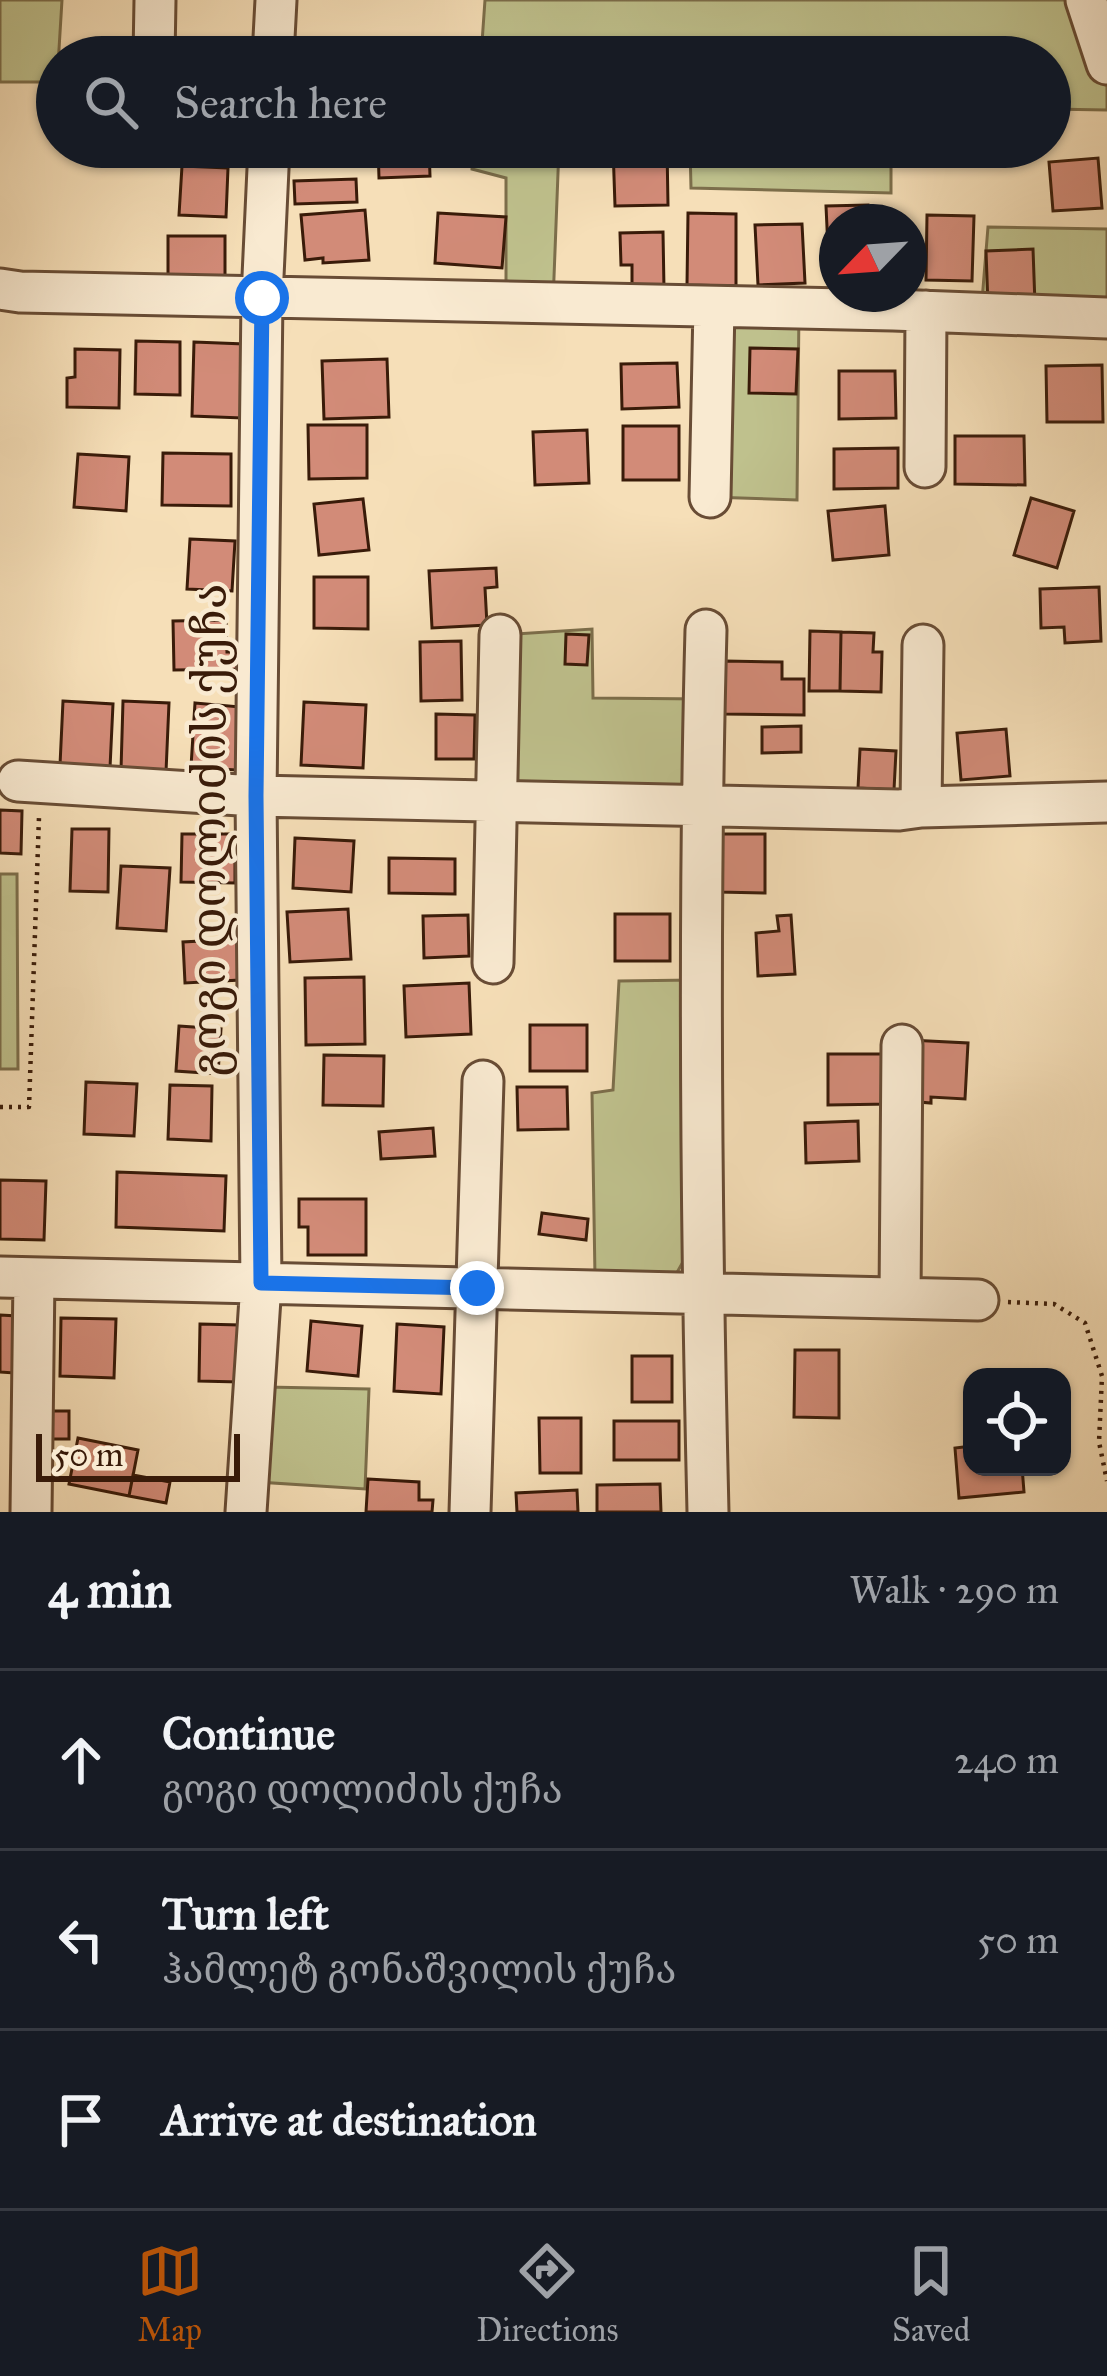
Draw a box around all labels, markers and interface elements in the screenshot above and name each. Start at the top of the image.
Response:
search box [36,36,1071,168]
icon: search [78,69,144,135]
text: Search here [174,75,387,130]
north arrow [819,204,927,312]
route start [235,271,289,325]
street label: გოგი დოლიძის ქუჩა [179,583,238,1077]
route end [450,1261,504,1315]
map controls [963,1368,1071,1476]
button: locate [963,1368,1071,1476]
scale bar [36,1428,240,1481]
text: 50 m [54,1435,123,1475]
text: 4 min [48,1559,172,1621]
text: Walk · 290 m [849,1566,1059,1614]
text: Continue [162,1706,335,1761]
icon: ahead [48,1727,114,1793]
text: 240 m [954,1736,1059,1784]
text: გოგი დოლიძის ქუჩა [162,1766,563,1814]
text: Turn left [162,1886,329,1941]
icon: left [48,1907,114,1973]
text: 50 m [977,1916,1059,1964]
text: ჰამლეტ გონაშვილის ქუჩა [162,1946,677,1994]
icon: arrive [48,2087,114,2153]
text: Arrive at destination [162,2092,537,2147]
tab: Map [137,2238,203,2350]
tab: Directions [476,2238,618,2350]
tab: Saved [892,2238,970,2350]

